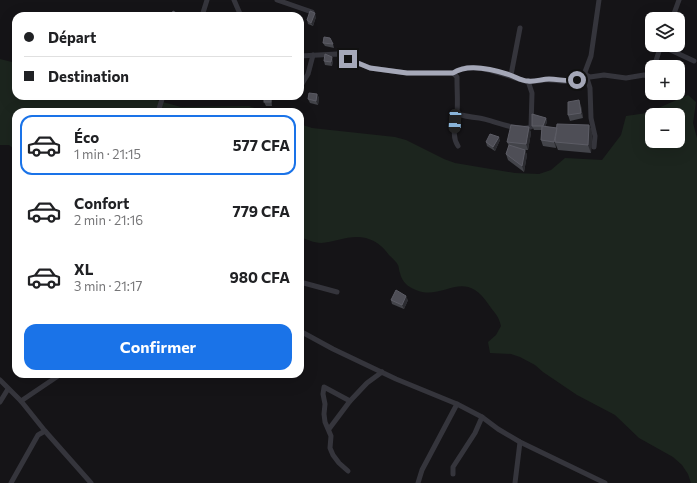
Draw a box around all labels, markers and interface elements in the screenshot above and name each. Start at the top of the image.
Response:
map controls [645,12,685,148]
button: layers [645,12,685,52]
text: Départ [48,28,96,46]
route end [339,50,357,68]
button: + [645,60,685,100]
text: Destination [48,67,129,85]
route start [568,71,586,89]
button: − [645,108,685,148]
car [448,109,462,133]
icon: car [26,127,62,163]
text: Éco [74,128,99,146]
text: 577 CFA [233,136,290,154]
text: 1 min · 21:15 [74,146,141,162]
icon: car [26,193,62,229]
text: Confort [74,194,129,212]
text: 779 CFA [232,202,290,220]
text: 2 min · 21:16 [74,212,143,228]
icon: car [26,259,62,295]
text: XL [74,260,93,278]
text: 980 CFA [230,268,290,286]
text: 3 min · 21:17 [74,278,142,294]
button: Confirmer [24,324,292,370]

